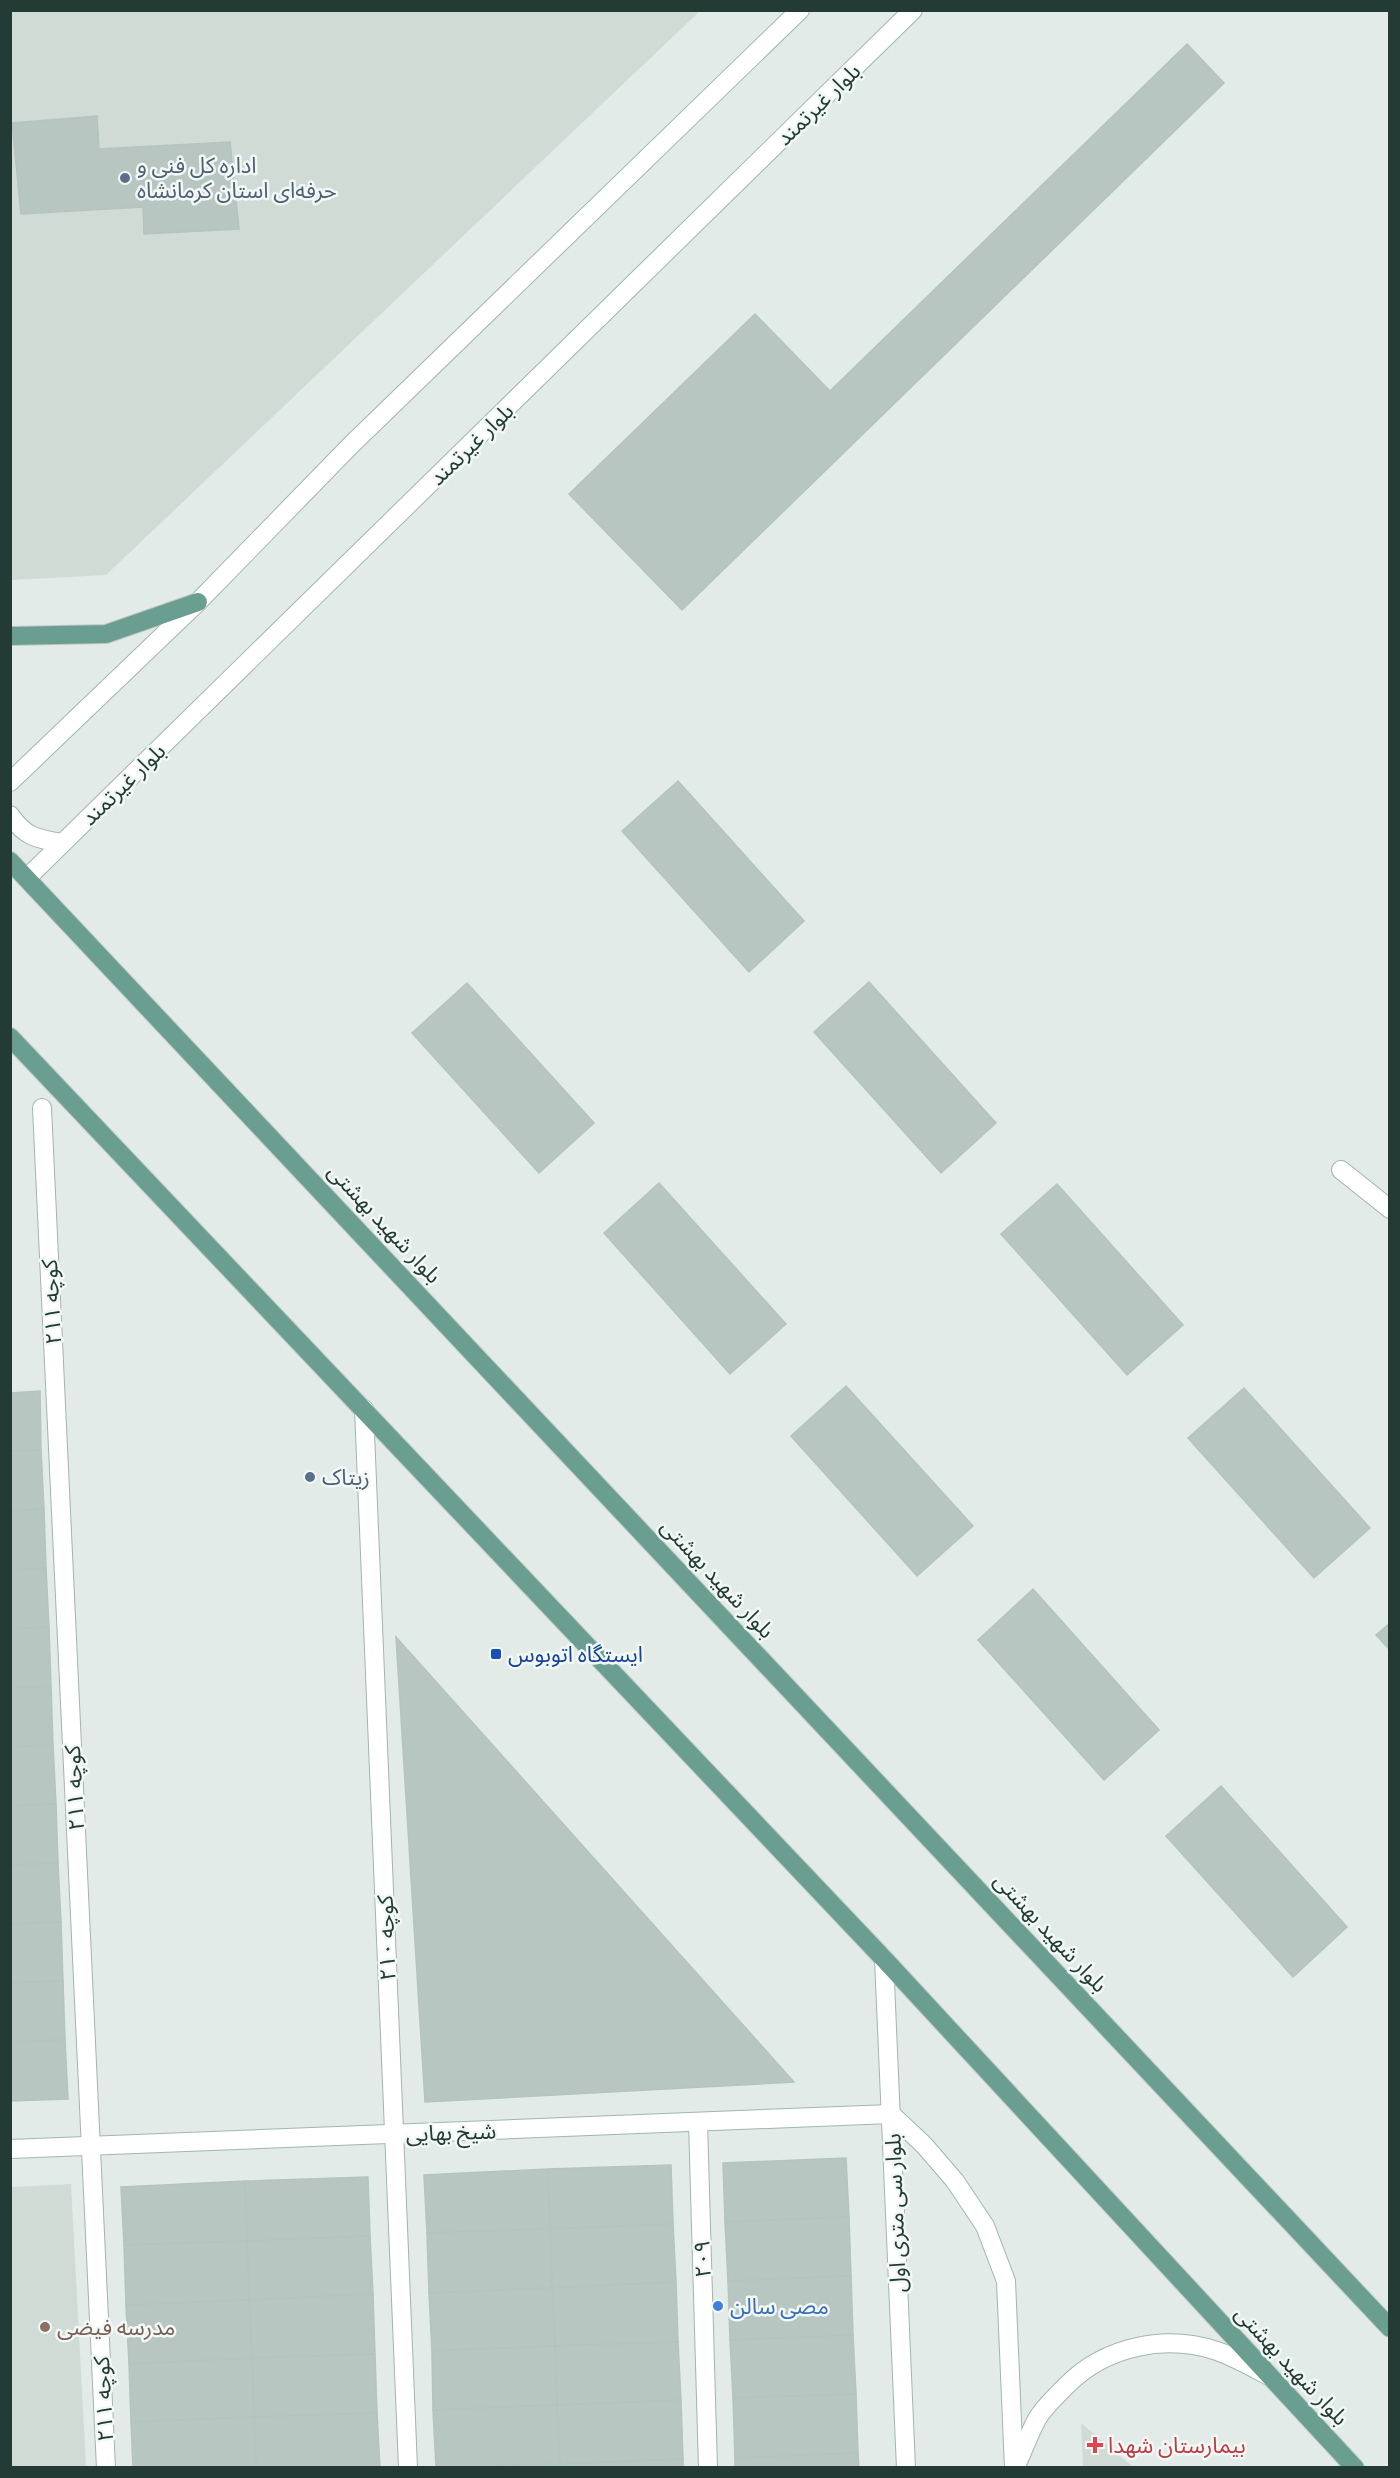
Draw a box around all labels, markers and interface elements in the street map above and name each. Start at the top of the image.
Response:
street label: بلوار غیرتمند [770,57,866,151]
place label: اداره کل فنی و حرفه‌ای استان کرمانشاه [137,151,337,204]
marker: اداره کل فنی و حرفه‌ای استان کرمانشاه [118,171,132,185]
street label: بلوار غیرتمند [423,397,519,491]
street label: بلوار غیرتمند [75,737,171,831]
street label: بلوار شهید بهشتی [322,1157,448,1289]
street label: کوچه ۲۱۱ [35,1258,68,1345]
place label: زیتاک [322,1463,370,1491]
marker: زیتاک [303,1470,317,1484]
street label: بلوار شهید بهشتی [655,1512,781,1644]
place label: ایستگاه اتوبوس [508,1640,643,1668]
marker: ایستگاه اتوبوس [489,1647,503,1661]
street label: کوچه ۲۱۱ [58,1744,91,1831]
street label: بلوار شهید بهشتی [988,1866,1114,1998]
street label: کوچه ۲۱۰ [370,1894,403,1981]
street label: شیخ بهایی [405,2116,497,2151]
street label: بلوار سی متری اول [878,2133,912,2293]
street label: ۲۰۹ [687,2240,717,2278]
place label: مصی سالن [730,2292,829,2320]
marker: مصی سالن [711,2299,725,2313]
street label: بلوار شهید بهشتی [1229,2299,1355,2431]
place label: مدرسه فیضی [57,2313,175,2341]
marker: مدرسه فیضی [38,2320,52,2334]
street label: کوچه ۲۱۱ [87,2355,120,2442]
place label: بیمارستان شهدا [1108,2431,1246,2459]
marker: بیمارستان شهدا [1086,2436,1104,2454]

